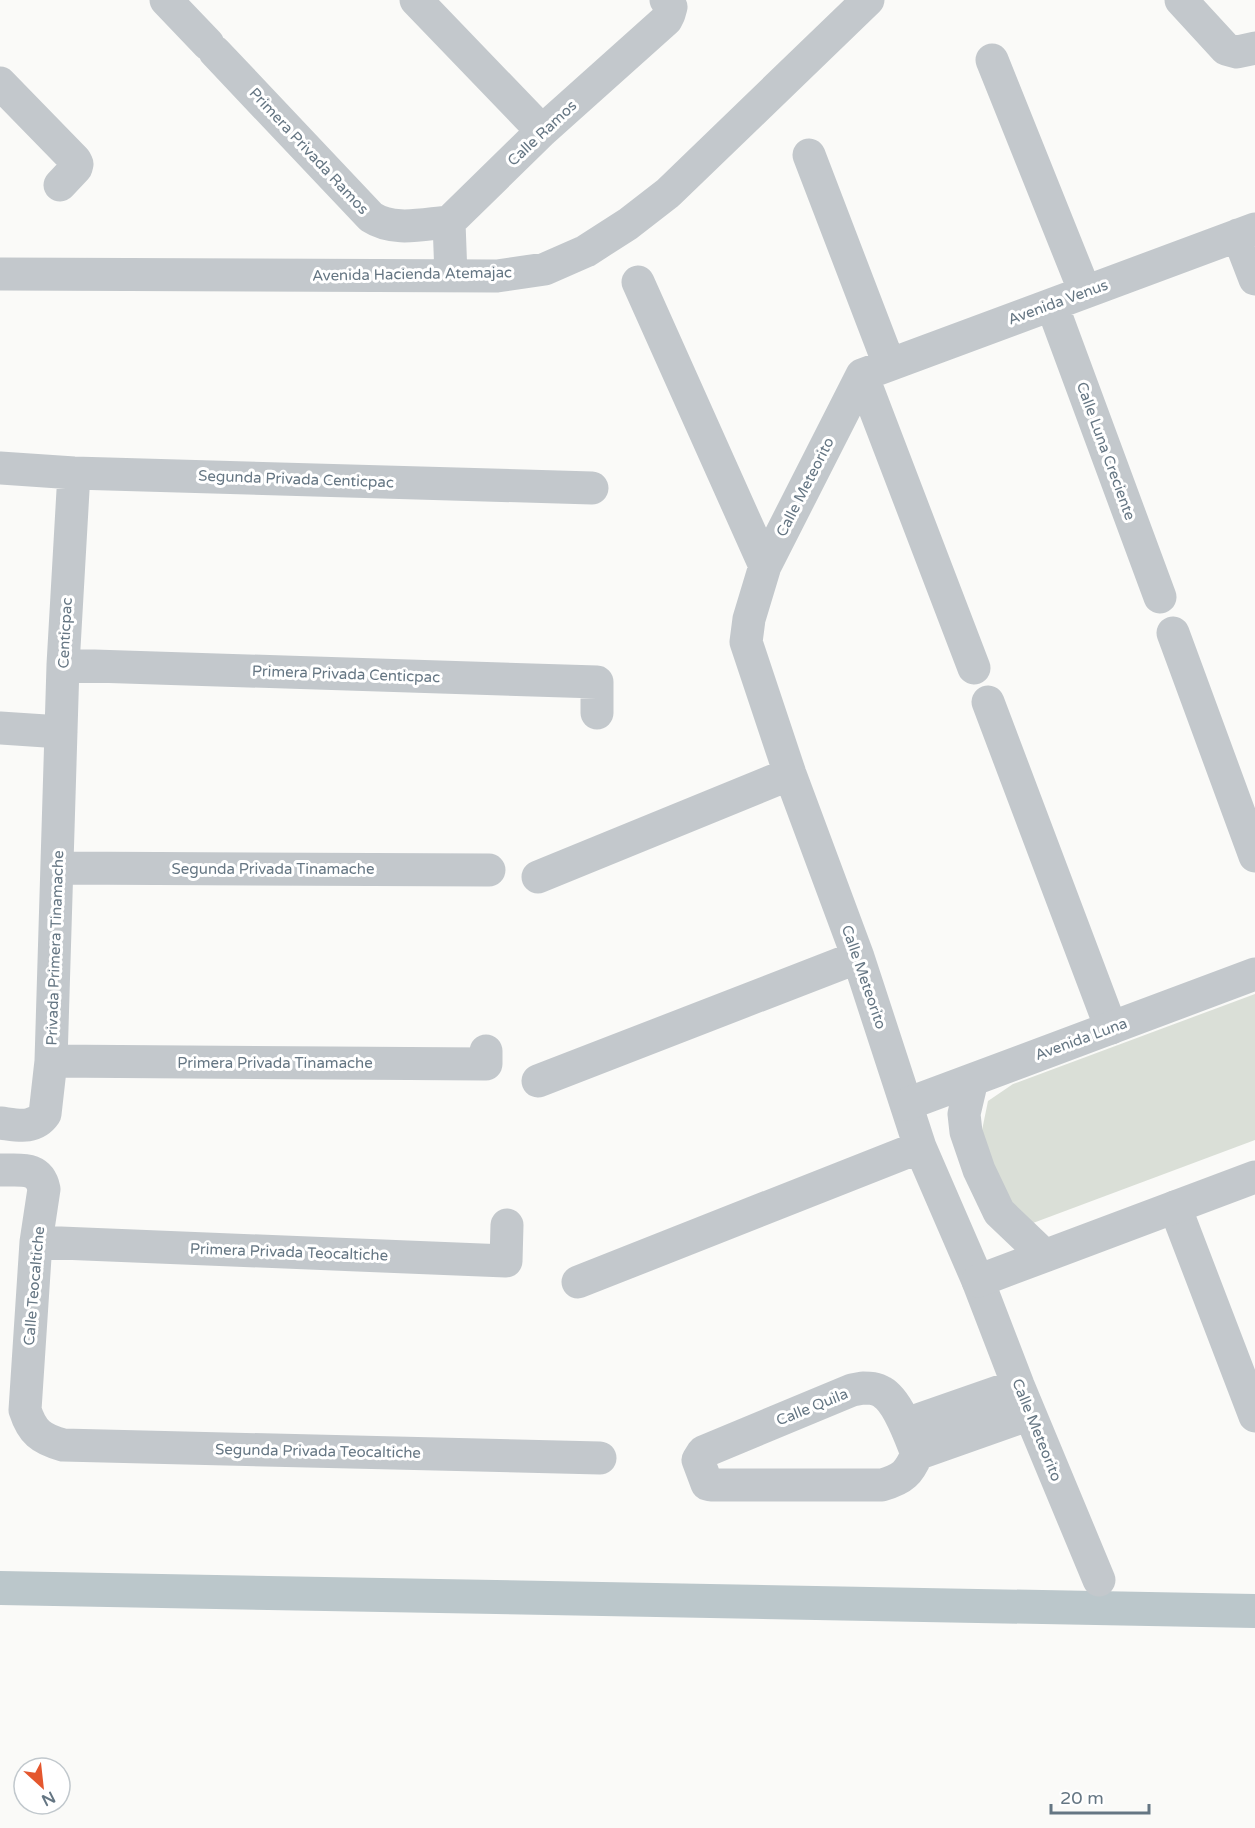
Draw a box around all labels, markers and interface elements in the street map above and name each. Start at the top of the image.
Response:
street label: Primera Privada Ramos [246,84,372,218]
street label: Calle Ramos [504,96,580,170]
street label: Avenida Hacienda Atemajac [312,263,512,285]
street label: Avenida Venus [1006,276,1110,328]
street label: Calle Luna Creciente [1073,380,1139,522]
street label: Calle Meteorito [772,434,838,540]
street label: Segunda Privada Centicpac [198,467,394,491]
street label: Centicpac [54,597,76,669]
street label: Primera Privada Centicpac [252,662,440,686]
street label: Privada Primera Tinamache [43,850,67,1046]
street label: Segunda Privada Tinamache [172,860,374,878]
street label: Calle Meteorito [838,923,890,1031]
street label: Avenida Luna [1032,1014,1130,1064]
street label: Primera Privada Tinamache [177,1054,373,1072]
street label: Calle Teocaltiche [20,1226,48,1346]
street label: Primera Privada Teocaltiche [190,1240,388,1264]
street label: Calle Meteorito [1008,1376,1066,1484]
street label: Calle Quila [773,1384,851,1430]
street label: Segunda Privada Teocaltiche [215,1440,421,1462]
north arrow [12,1756,72,1816]
scale bar [1051,1777,1148,1815]
text: N [38,1787,59,1810]
text: 20 m [1060,1787,1104,1809]

